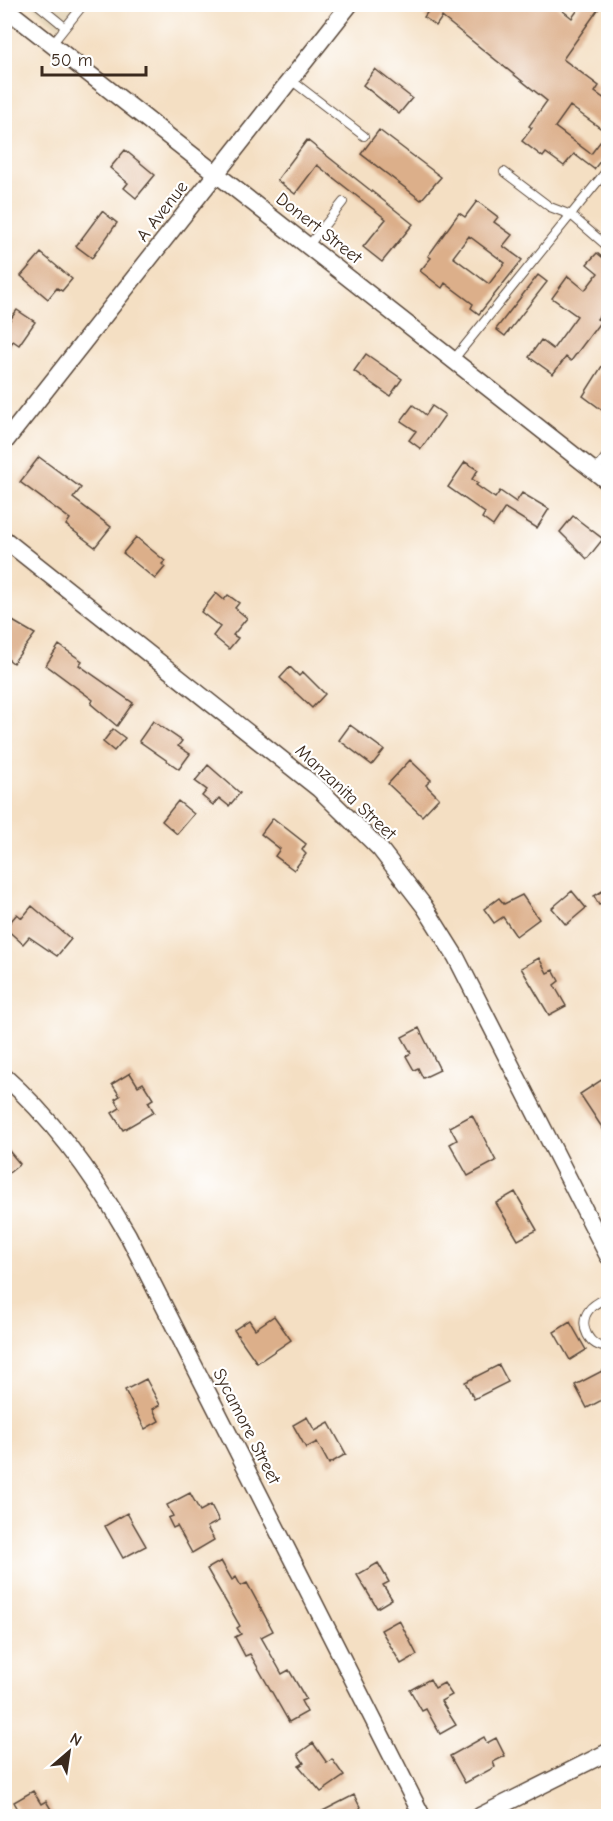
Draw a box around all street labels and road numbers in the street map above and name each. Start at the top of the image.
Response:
street label: A Avenue [132,177,193,246]
street label: Donert Street [272,188,366,269]
street label: Manzanita Street [291,740,401,845]
street label: Sycamore Street [208,1365,285,1488]

